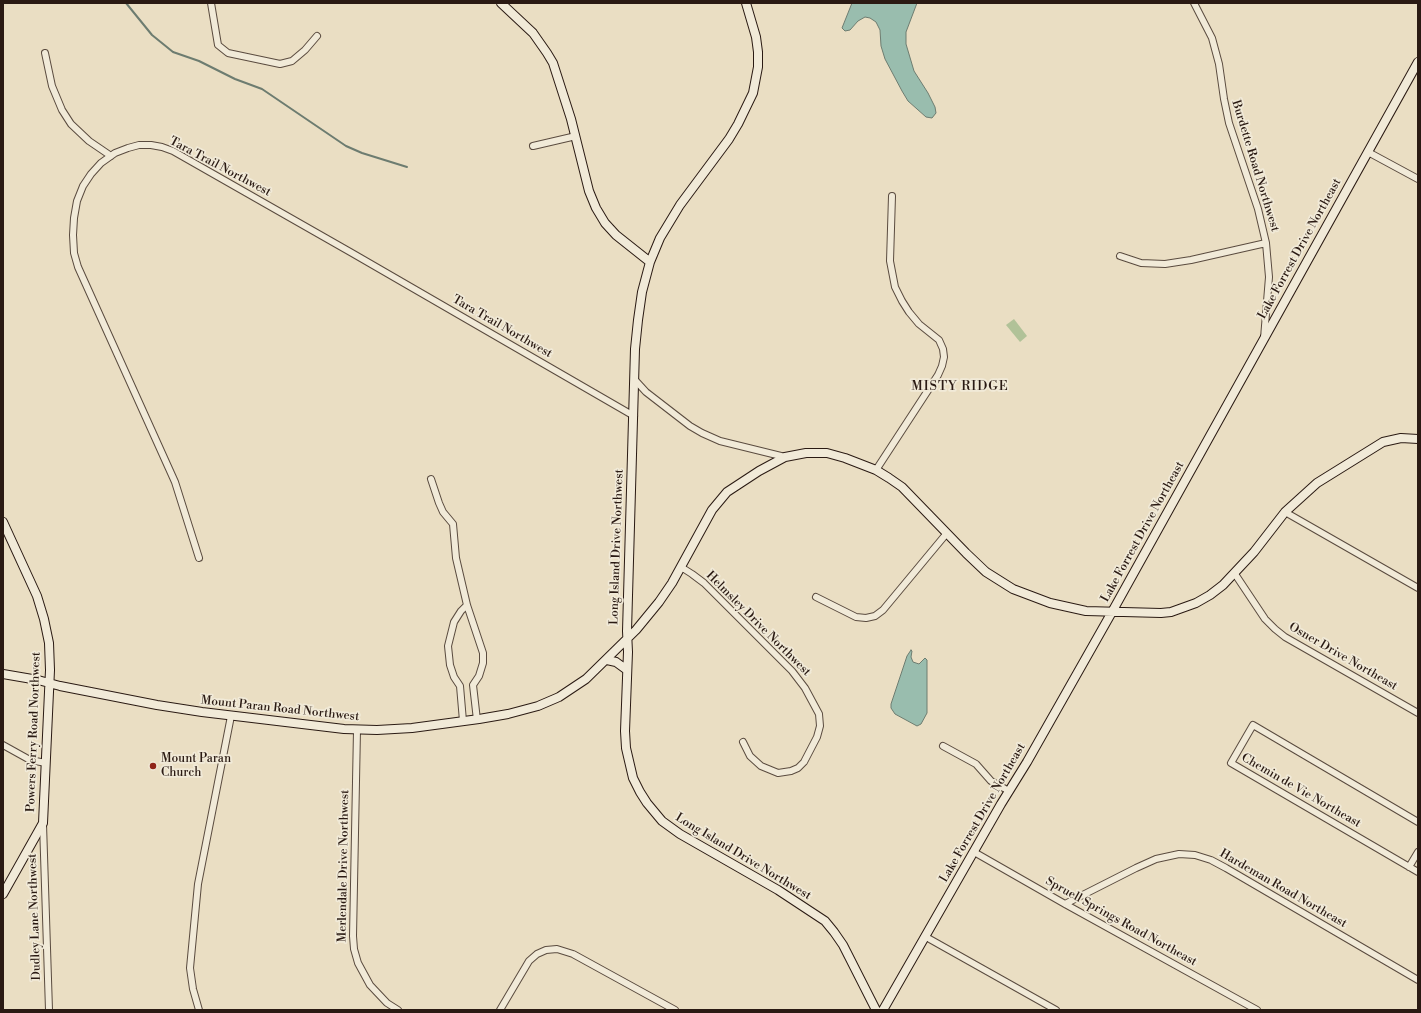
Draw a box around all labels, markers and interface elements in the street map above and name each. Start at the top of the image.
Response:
street label: Burdette Road Northwest [1228,98,1282,234]
street label: Tara Trail Northwest [167,134,273,200]
street label: Lake Forrest Drive Northeast [1255,176,1345,322]
street label: Tara Trail Northwest [449,293,555,361]
district label: MISTY RIDGE [911,379,1009,395]
street label: Lake Forrest Drive Northeast [1098,459,1188,605]
street label: Long Island Drive Northwest [607,469,627,625]
street label: Helmsley Drive Northwest [703,569,813,679]
street label: Osner Drive Northeast [1286,620,1400,694]
street label: Powers Ferry Road Northwest [24,652,44,812]
street label: Mount Paran Road Northwest [200,694,360,724]
street label: Lake Forrest Drive Northeast [937,741,1029,885]
street label: Chemin de Vie Northeast [1239,751,1363,831]
place label: Mount Paran Church [161,752,231,780]
marker: Mount Paran Church [148,761,158,771]
street label: Merlendale Drive Northwest [335,789,353,943]
street label: Long Island Drive Northwest [673,811,813,903]
street label: Hardeman Road Northeast [1217,847,1349,931]
street label: Dudley Lane Northwest [26,853,44,981]
street label: Spruell Springs Road Northeast [1043,874,1199,970]

